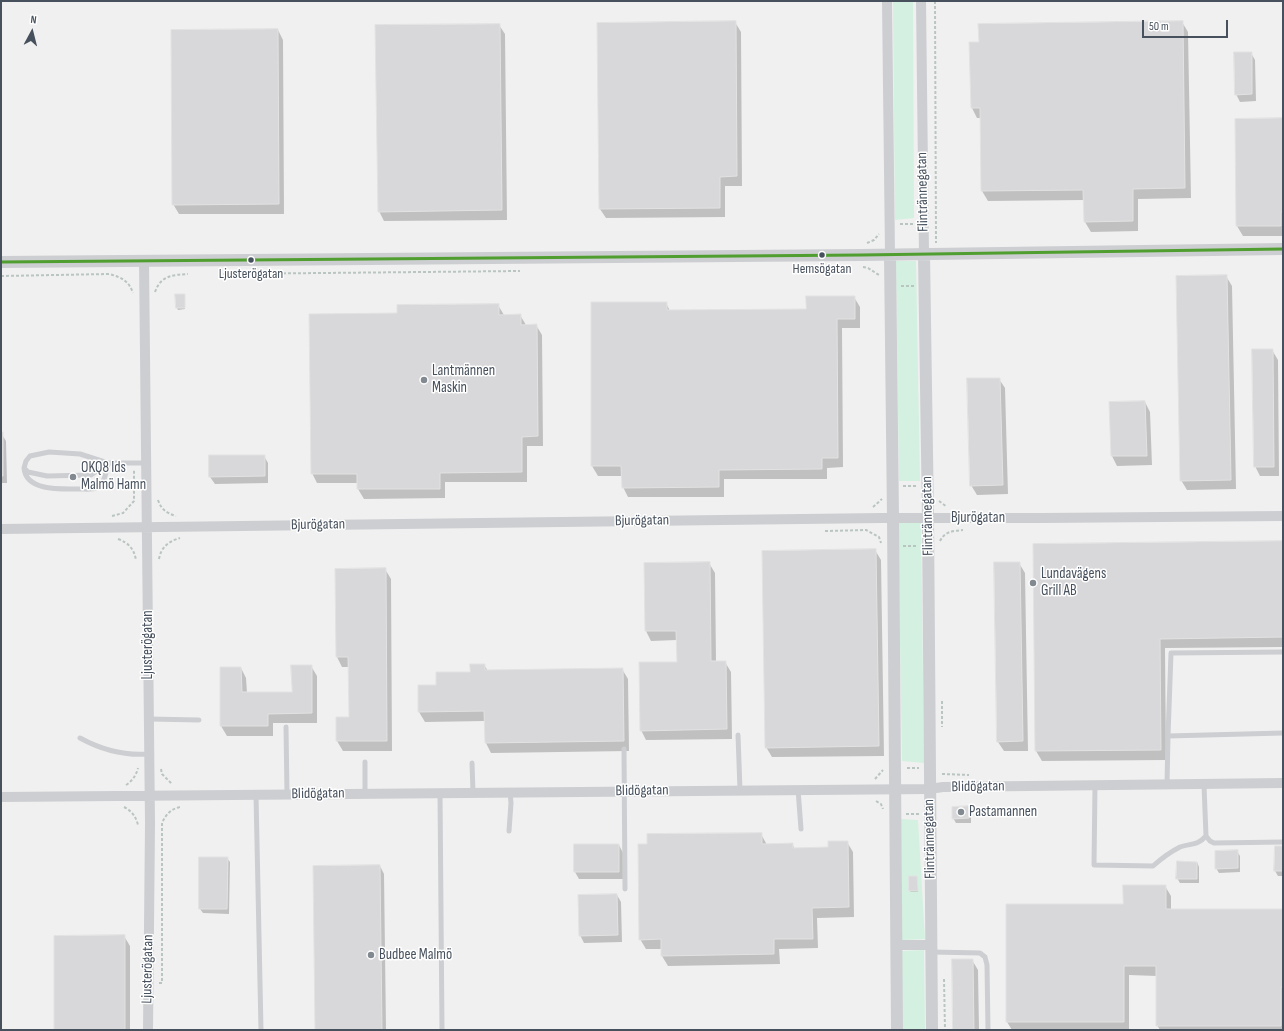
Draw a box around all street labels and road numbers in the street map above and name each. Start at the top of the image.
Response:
street label: Flintrännegatan [913,152,933,232]
street label: Flintrännegatan [918,476,938,556]
street label: Bjurögatan [951,509,1005,527]
street label: Bjurögatan [615,512,669,530]
street label: Bjurögatan [291,516,345,534]
street label: Ljusterögatan [139,610,157,680]
street label: Blidögatan [951,778,1005,796]
street label: Blidögatan [615,782,669,800]
street label: Blidögatan [291,785,345,803]
street label: Flintrännegatan [920,799,940,879]
street label: Ljusterögatan [138,934,158,1004]

